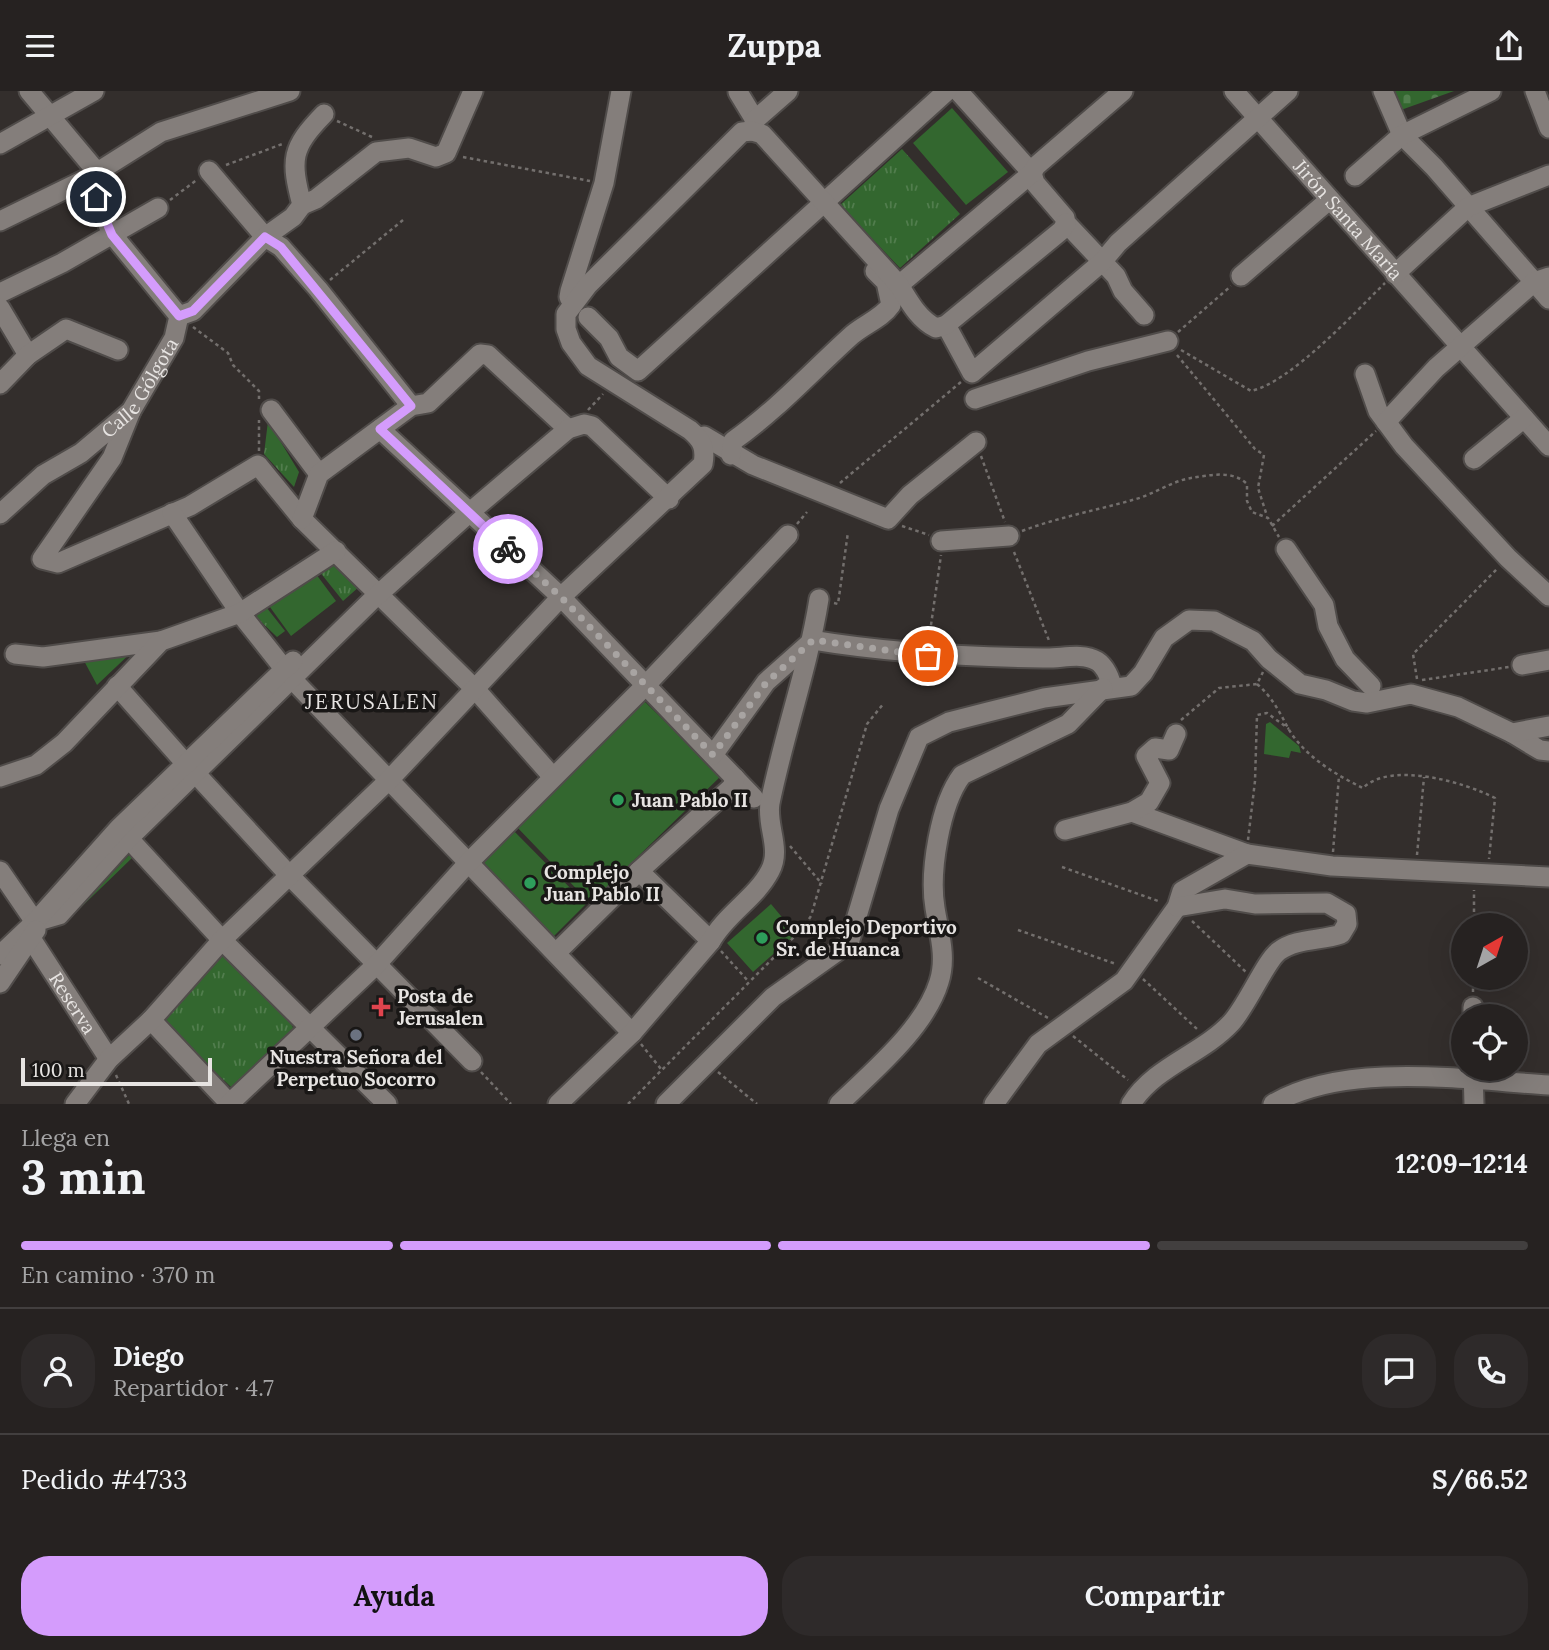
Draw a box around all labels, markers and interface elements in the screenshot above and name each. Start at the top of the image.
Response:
text: Zuppa [728,25,821,66]
icon: menu [21,27,59,65]
icon: share [1490,27,1528,65]
street label: Jirón Santa María [1288,154,1408,285]
pin [66,167,126,227]
icon: home [77,178,115,216]
street label: Calle Gólgota [96,333,183,443]
courier [473,514,543,584]
icon: bike [489,530,527,568]
pin [898,626,958,686]
icon: bag [909,637,947,675]
district label: JERUSALEN [304,688,439,715]
place label: Juan Pablo II [632,788,748,812]
marker: Juan Pablo II [610,792,626,808]
place label: Complejo Juan Pablo II [544,860,660,906]
marker: Complejo Juan Pablo II [522,875,538,891]
north arrow [1451,913,1528,991]
map controls [1451,913,1528,1081]
place label: Complejo Deportivo Sr. de Huanca [776,915,957,961]
marker: Complejo Deportivo Sr. de Huanca [754,930,770,946]
street label: Reserva [44,968,102,1039]
place label: Posta de Jerusalen [397,984,484,1030]
marker: Posta de Jerusalen [371,997,391,1017]
button: locate [1451,1004,1528,1081]
marker: Nuestra Señora del Perpetuo Socorro [348,1027,364,1043]
place label: Nuestra Señora del Perpetuo Socorro [269,1045,443,1091]
scale bar [21,1055,212,1087]
text: 100 m [32,1058,85,1082]
text: Llega en [21,1123,110,1152]
text: 12:09–12:14 [1395,1147,1528,1180]
text: 3 min [21,1148,146,1207]
text: En camino · 370 m [21,1260,215,1289]
button: person [21,1334,95,1408]
button: chat [1362,1334,1436,1408]
button: phone [1454,1334,1528,1408]
text: Diego [113,1340,184,1373]
text: Repartidor · 4.7 [113,1373,274,1402]
text: Pedido #4733 [21,1463,188,1496]
text: S/66.52 [1432,1463,1528,1496]
button: Ayuda [21,1556,768,1636]
button: Compartir [782,1556,1528,1636]

